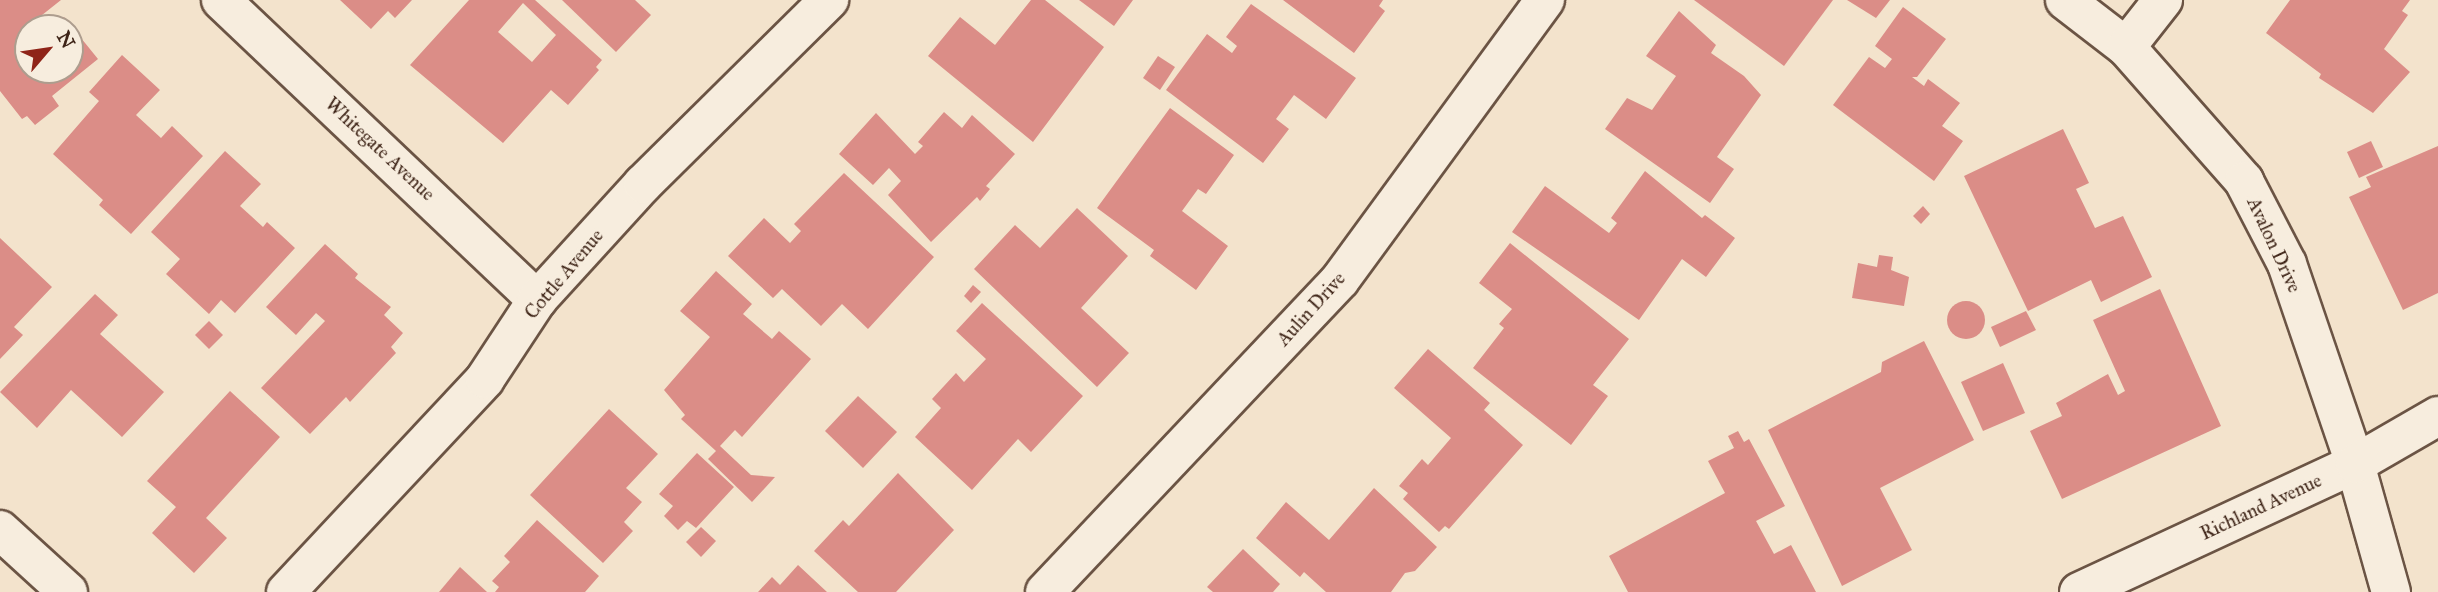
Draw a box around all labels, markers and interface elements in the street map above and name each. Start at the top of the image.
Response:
north arrow [14,14,84,84]
text: N [52,27,80,52]
street label: Whitegate Avenue [321,93,439,205]
street label: Avalon Drive [2242,194,2306,296]
street label: Cottle Avenue [520,224,608,324]
street label: Aulin Drive [1272,267,1350,351]
street label: Richland Avenue [2197,469,2325,545]

